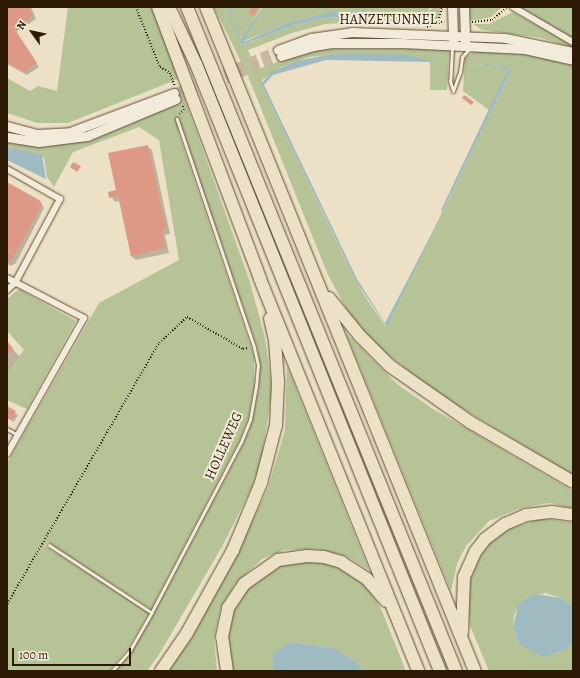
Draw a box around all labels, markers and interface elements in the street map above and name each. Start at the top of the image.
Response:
north arrow [12,12,52,52]
street label: HANZETUNNEL [339,12,437,28]
text: N [13,18,30,33]
street label: HOLLEWEG [202,409,246,483]
scale bar [14,640,133,666]
text: 100 m [19,647,48,663]

